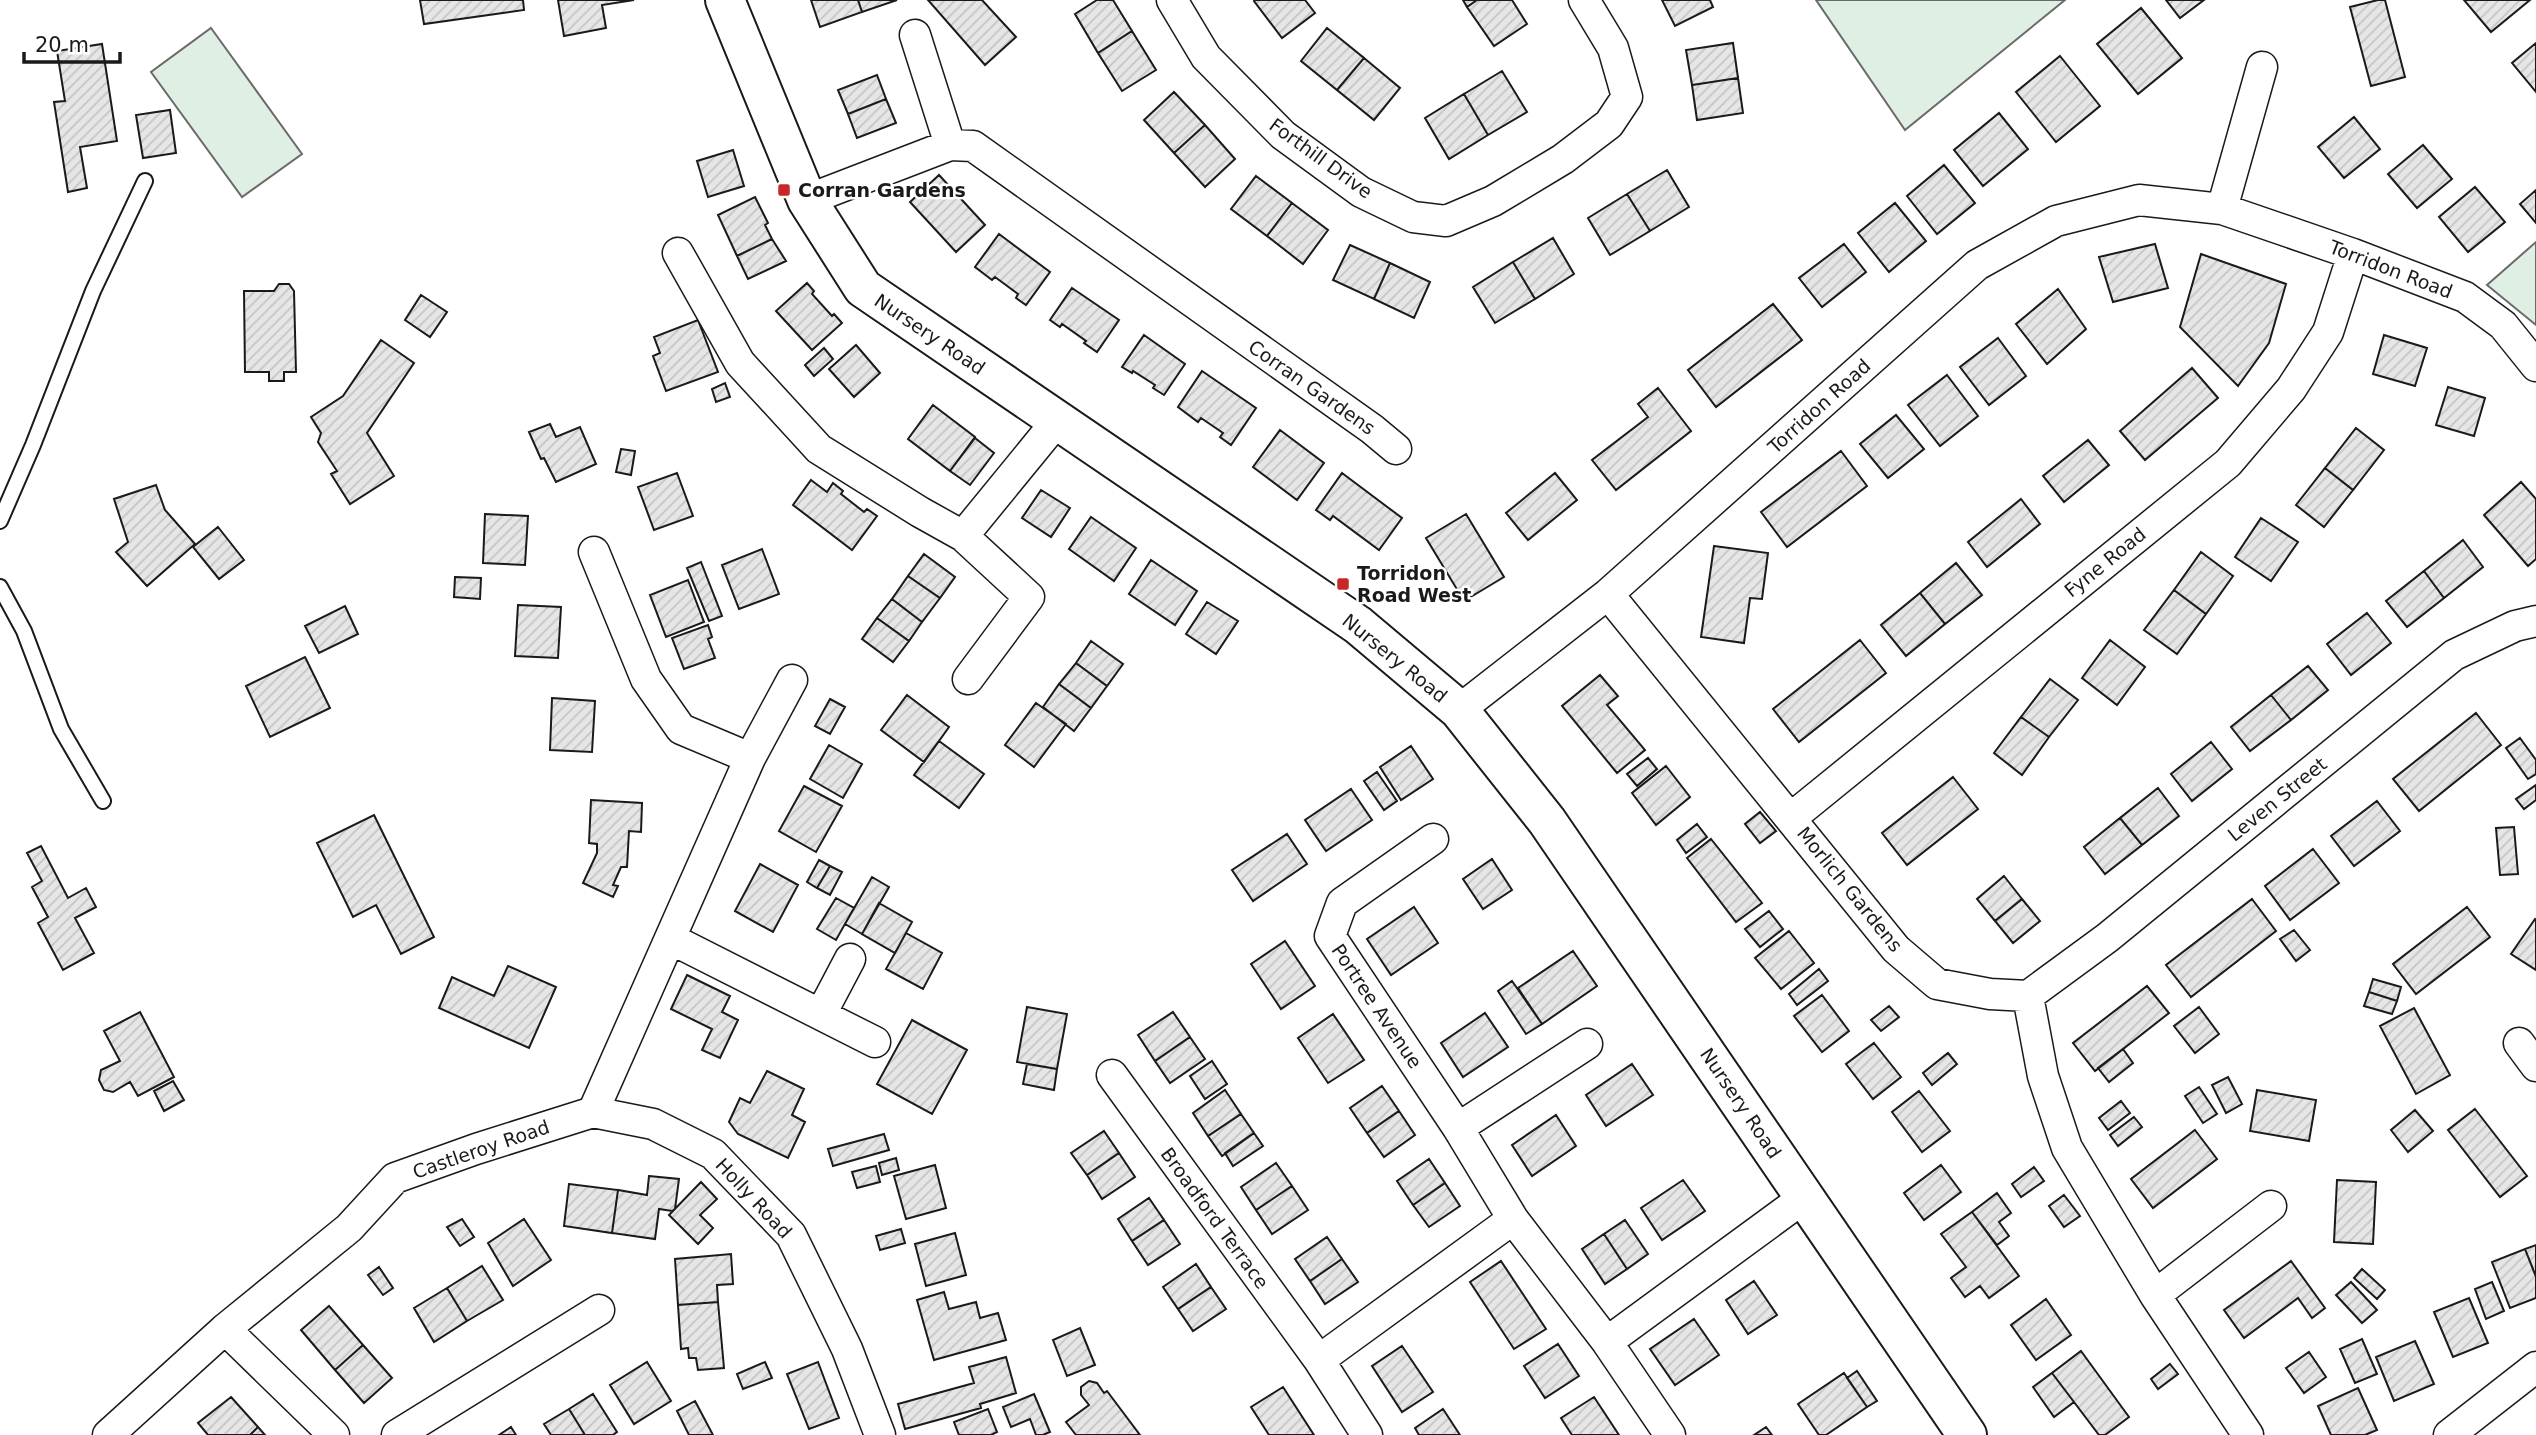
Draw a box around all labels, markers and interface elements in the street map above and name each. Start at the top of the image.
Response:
scale bar [24,21,121,65]
text: 20 m [35,33,89,57]
street label: Forthill Drive [1265,113,1377,203]
place label: Corran Gardens [798,179,966,201]
marker: Corran Gardens [776,182,792,198]
street label: Torridon Road [2325,235,2456,303]
street label: Nursery Road [871,289,989,379]
street label: Corran Gardens [1244,335,1380,439]
street label: Torridon Road [1763,354,1875,458]
street label: Fyne Road [2060,523,2150,601]
place label: Torridon Road West [1357,562,1471,606]
marker: Torridon Road West [1335,576,1351,592]
street label: Nursery Road [1338,609,1452,707]
street label: Leven Street [2223,752,2331,846]
street label: Morlich Gardens [1793,822,1907,956]
street label: Portree Avenue [1327,940,1427,1072]
street label: Nursery Road [1696,1044,1786,1162]
street label: Castleroy Road [410,1115,552,1183]
street label: Broadford Terrace [1156,1143,1274,1293]
street label: Holly Road [711,1153,797,1243]

